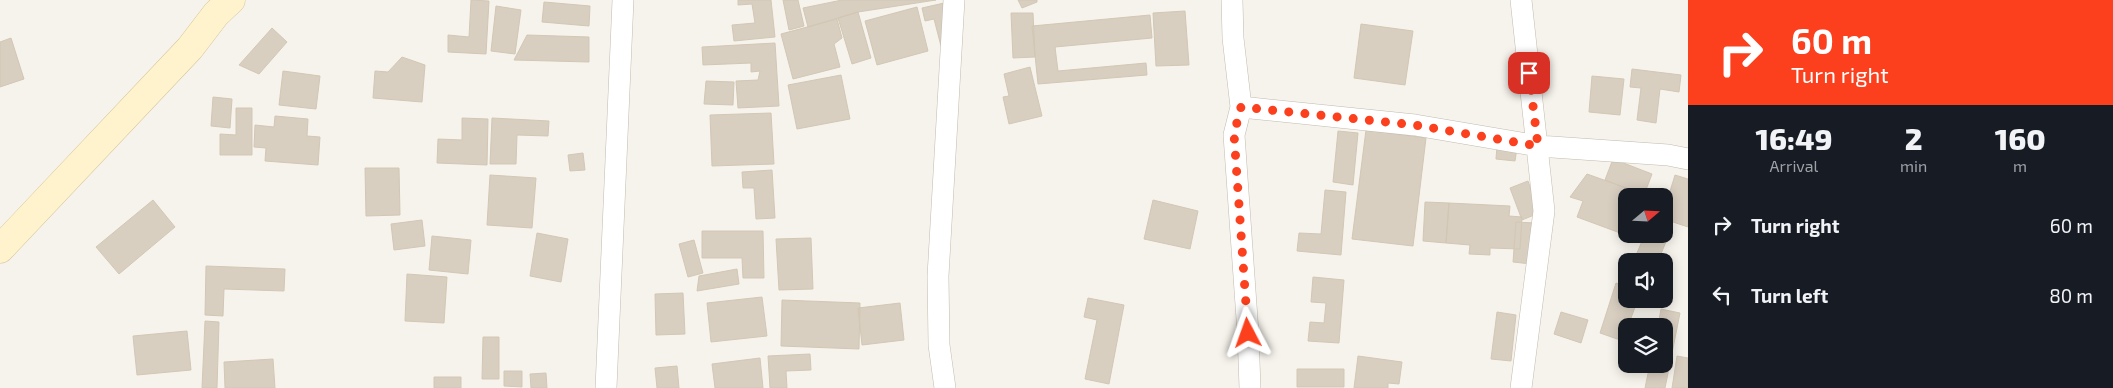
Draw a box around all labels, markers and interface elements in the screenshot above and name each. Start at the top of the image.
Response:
text: 60 m [1791,19,1872,61]
icon: right [1708,20,1773,85]
pin [1508,52,1550,94]
icon: arrive [1515,59,1543,87]
text: Turn right [1791,61,1889,87]
text: 16:49 [1755,120,1832,156]
text: 2 [1905,120,1922,156]
text: 160 [1995,120,2046,156]
text: Arrival [1770,156,1818,175]
text: min [1900,156,1927,175]
text: m [2013,156,2027,175]
north arrow [1618,188,1672,242]
map controls [1618,188,1673,373]
icon: right [1708,211,1736,239]
text: Turn right [1751,214,1839,237]
text: 60 m [2050,214,2093,237]
button: sound [1618,253,1673,308]
icon: left [1708,281,1736,309]
text: Turn left [1751,284,1828,307]
text: 80 m [2049,284,2093,307]
position arrow [1221,306,1273,358]
button: layers [1618,318,1673,373]

